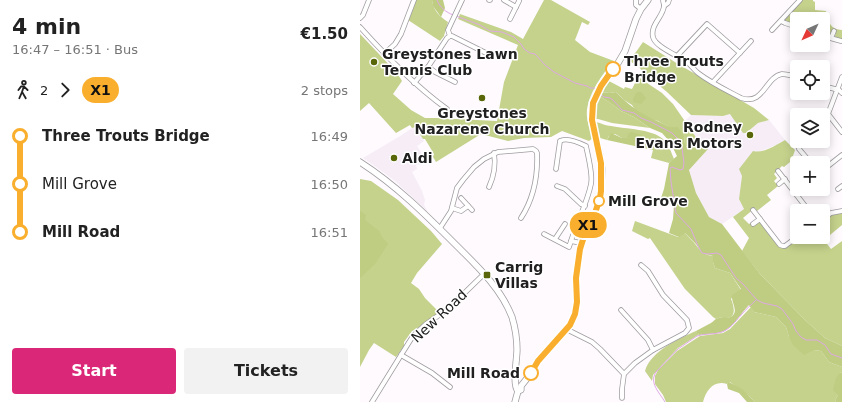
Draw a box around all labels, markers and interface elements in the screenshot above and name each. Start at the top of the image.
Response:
north arrow [790,12,830,52]
map controls [790,12,830,244]
text: 4 min [12,14,81,39]
text: €1.50 [301,25,348,43]
text: 16:47 – 16:51 · Bus [12,42,138,57]
place label: Greystones Lawn Tennis Club [382,46,518,78]
place label: Three Trouts Bridge [624,53,724,85]
marker: Greystones Lawn Tennis Club [369,57,379,67]
button: locate [790,60,830,100]
marker: Three Trouts Bridge [605,61,621,77]
icon: walk [12,79,34,101]
icon: forward [54,79,76,101]
text: X1 [90,82,111,98]
text: 2 [40,83,48,98]
text: 2 stops [301,83,348,98]
marker: Greystones Nazarene Church [477,93,487,103]
place label: Greystones Nazarene Church [415,105,549,137]
button: layers [790,108,830,148]
place label: Rodney Evans Motors [636,119,742,151]
text: Three Trouts Bridge [42,127,210,145]
text: 16:49 [311,129,348,144]
marker: Rodney Evans Motors [745,130,755,140]
place label: Aldi [402,150,432,166]
marker: Aldi [389,153,399,163]
button: + [790,156,830,196]
text: Mill Grove [42,175,117,193]
text: 16:50 [311,177,348,192]
place label: Mill Grove [608,193,688,209]
marker: Mill Grove [593,195,605,207]
button: − [790,204,830,244]
line badge: X1 [570,212,606,238]
text: X1 [578,217,598,233]
text: Mill Road [42,223,120,241]
text: 16:51 [311,225,348,240]
place label: Carrig Villas [495,259,543,291]
marker: Carrig Villas [482,270,492,280]
street label: New Road [408,286,470,346]
button: Start [12,348,176,394]
button: Tickets [184,348,348,394]
place label: Mill Road [447,365,520,381]
marker: Mill Road [523,365,539,381]

